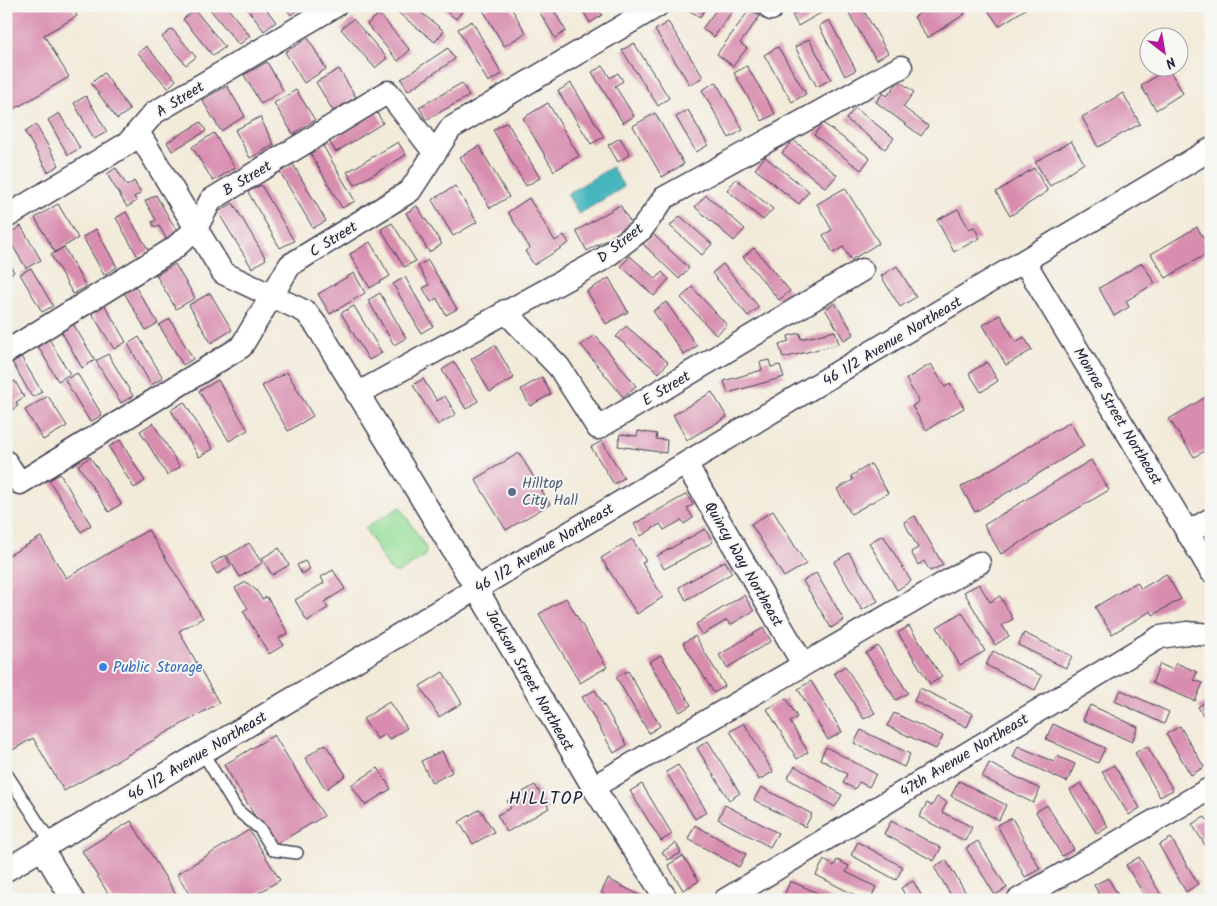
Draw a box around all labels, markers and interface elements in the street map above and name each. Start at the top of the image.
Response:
north arrow [1140,28,1190,78]
text: N [1161,51,1180,74]
street label: A Street [152,75,210,124]
street label: B Street [218,155,277,203]
street label: C Street [305,216,363,264]
street label: D Street [592,218,649,270]
street label: 46 1/2 Avenue Northeast [818,290,967,393]
street label: Monroe Street Northeast [1066,343,1168,490]
street label: E Street [638,365,695,413]
place label: Hilltop City Hall [522,472,578,513]
marker: Hilltop City Hall [506,486,518,498]
street label: 46 1/2 Avenue Northeast [470,497,619,600]
street label: Quincy Way Northeast [697,497,789,632]
street label: Jackson Street Northeast [479,605,580,756]
place label: Public Storage [113,656,203,680]
marker: Public Storage [97,661,109,673]
street label: 46 1/2 Avenue Northeast [123,705,272,808]
street label: 47th Avenue Northeast [895,708,1034,804]
district label: HILLTOP [509,785,584,814]

